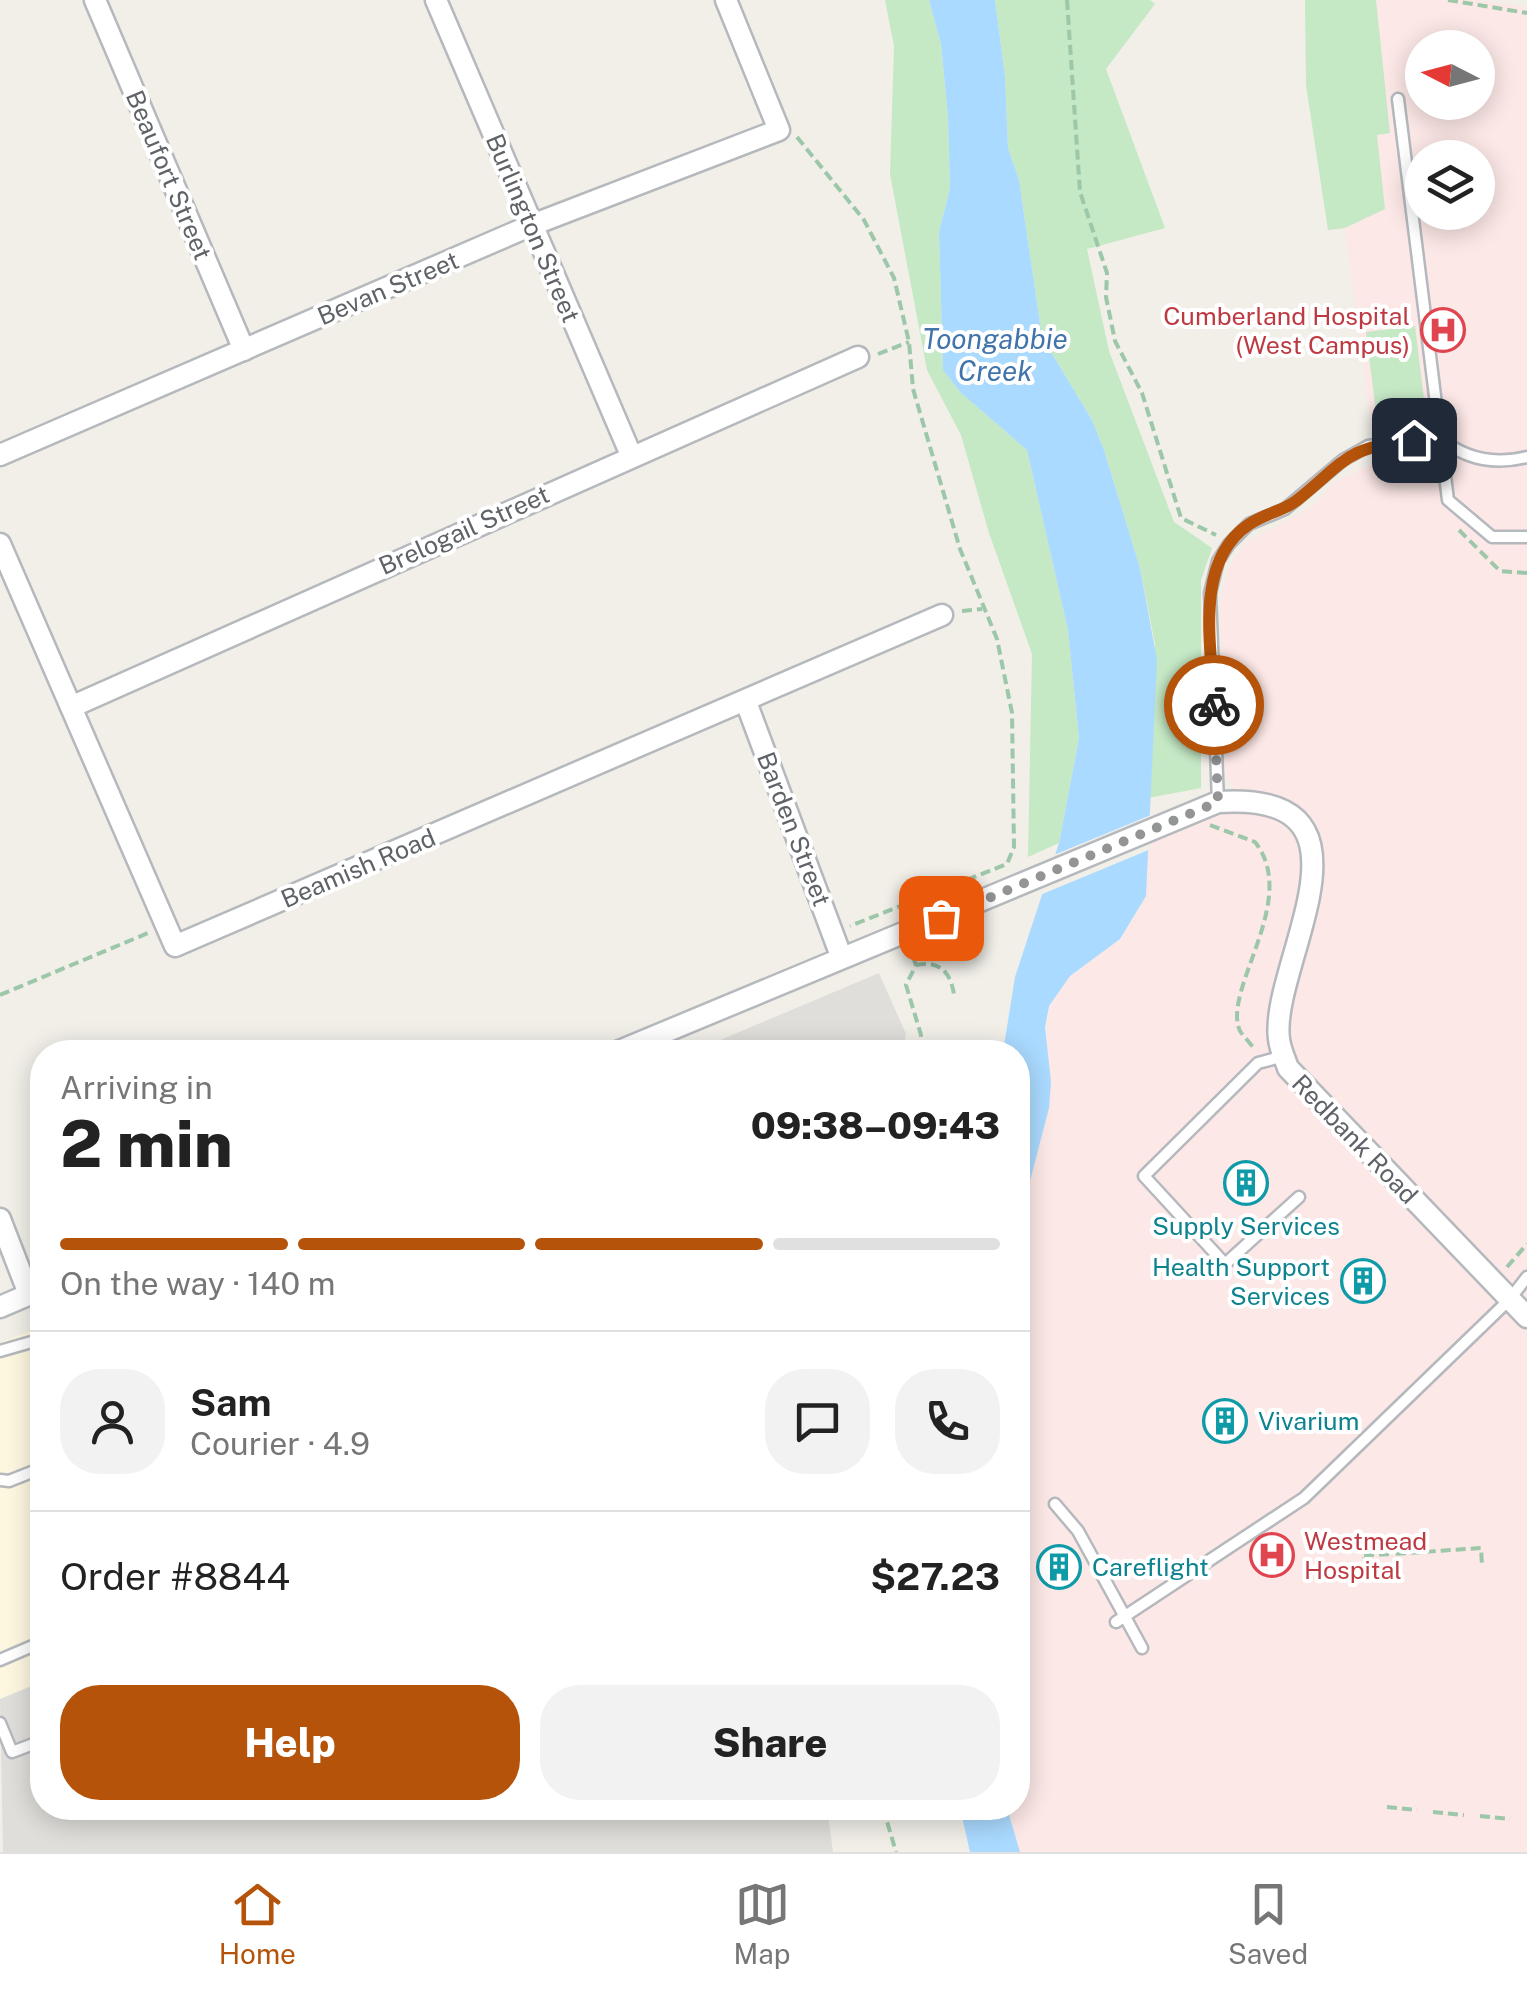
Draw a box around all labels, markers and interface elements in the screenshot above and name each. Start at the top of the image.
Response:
north arrow [1405,30,1495,120]
map controls [1405,30,1495,230]
street label: Beaufort Street [120,86,218,264]
street label: Burlington Street [480,129,586,327]
button: layers [1405,140,1495,230]
street label: Bevan Street [313,245,463,331]
place label: Cumberland Hospital (West Campus) [1163,301,1410,360]
hospital icon: Cumberland Hospital (West Campus) [1420,307,1466,353]
water label: Toongabbie Creek [922,322,1068,387]
pin [1372,398,1457,483]
icon: home [1387,413,1442,468]
street label: Brelogail Street [374,479,554,581]
courier [1164,655,1264,755]
icon: bike [1187,678,1242,733]
street label: Barden Street [751,748,837,910]
street label: Beamish Road [276,822,440,914]
pin [899,876,984,961]
icon: bag [914,891,969,946]
street label: Redbank Road [1286,1068,1424,1210]
text: Arriving in [60,1069,213,1106]
text: 09:38–09:43 [751,1103,1000,1148]
text: 2 min [60,1105,233,1182]
building icon: Supply Services [1223,1160,1269,1206]
place label: Supply Services [1152,1211,1340,1241]
place label: Health Support Services [1152,1252,1330,1311]
building icon: Health Support Services [1340,1258,1386,1304]
text: On the way · 140 m [60,1265,336,1302]
button: person [60,1369,165,1474]
button: chat [765,1369,870,1474]
button: phone [895,1369,1000,1474]
text: Sam [190,1380,272,1425]
building icon: Vivarium [1202,1398,1248,1444]
place label: Vivarium [1258,1406,1359,1436]
text: Courier · 4.9 [190,1425,370,1462]
place label: Westmead Hospital [1304,1526,1427,1585]
hospital icon: Westmead Hospital [1249,1532,1295,1578]
building icon: Careflight [1036,1544,1082,1590]
place label: Careflight [1092,1552,1209,1582]
text: Order #8844 [60,1554,290,1599]
text: $27.23 [870,1554,1000,1599]
button: Help [60,1685,520,1800]
button: Share [540,1685,1000,1800]
tab: Home [219,1877,296,1970]
tab: Map [734,1877,790,1970]
tab: Saved [1228,1877,1308,1970]

